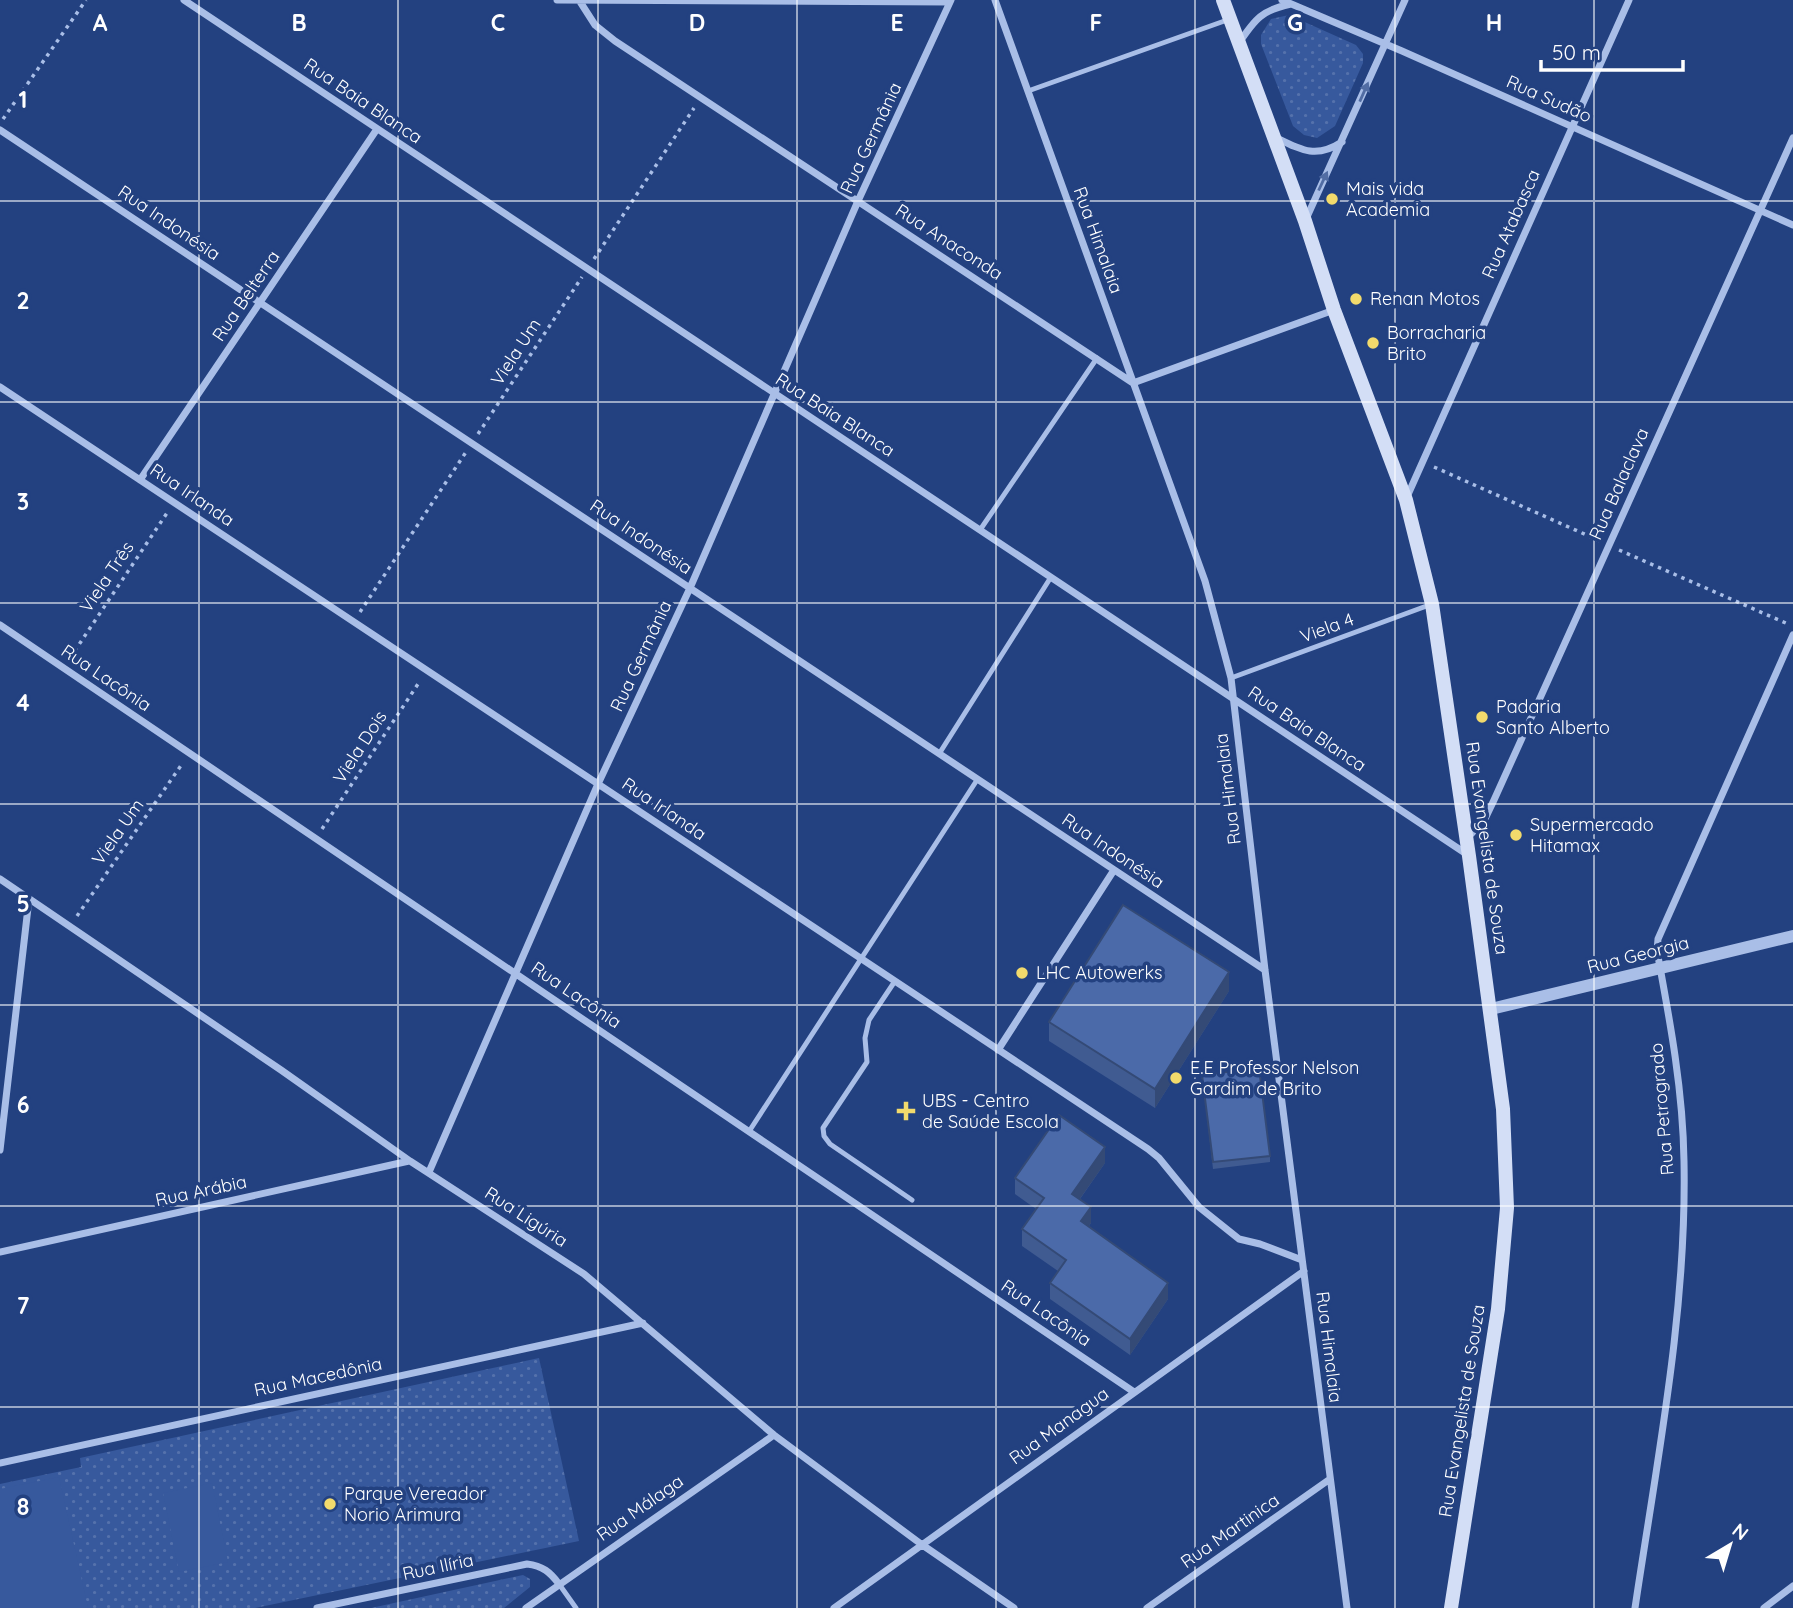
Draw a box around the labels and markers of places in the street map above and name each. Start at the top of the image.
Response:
place label: Mais vida Academia [1346,177,1430,221]
marker: Mais vida Academia [1324,191,1340,207]
place label: Renan Motos [1370,287,1480,310]
marker: Renan Motos [1348,291,1364,307]
place label: Borracharia Brito [1387,321,1486,365]
marker: Borracharia Brito [1365,335,1381,351]
place label: Padaria Santo Alberto [1496,695,1610,739]
marker: Padaria Santo Alberto [1474,709,1490,725]
place label: Supermercado Hitamax [1530,813,1654,857]
marker: Supermercado Hitamax [1508,827,1524,843]
place label: LHC Autowerks [1036,961,1162,984]
marker: LHC Autowerks [1014,965,1030,981]
place label: E.E Professor Nelson Gardim de Brito [1190,1056,1359,1100]
marker: E.E Professor Nelson Gardim de Brito [1168,1070,1184,1086]
place label: UBS - Centro de Saúde Escola [922,1089,1059,1133]
marker: UBS - Centro de Saúde Escola [896,1101,916,1121]
place label: Parque Vereador Norio Arimura [344,1482,487,1526]
marker: Parque Vereador Norio Arimura [322,1496,338,1512]

